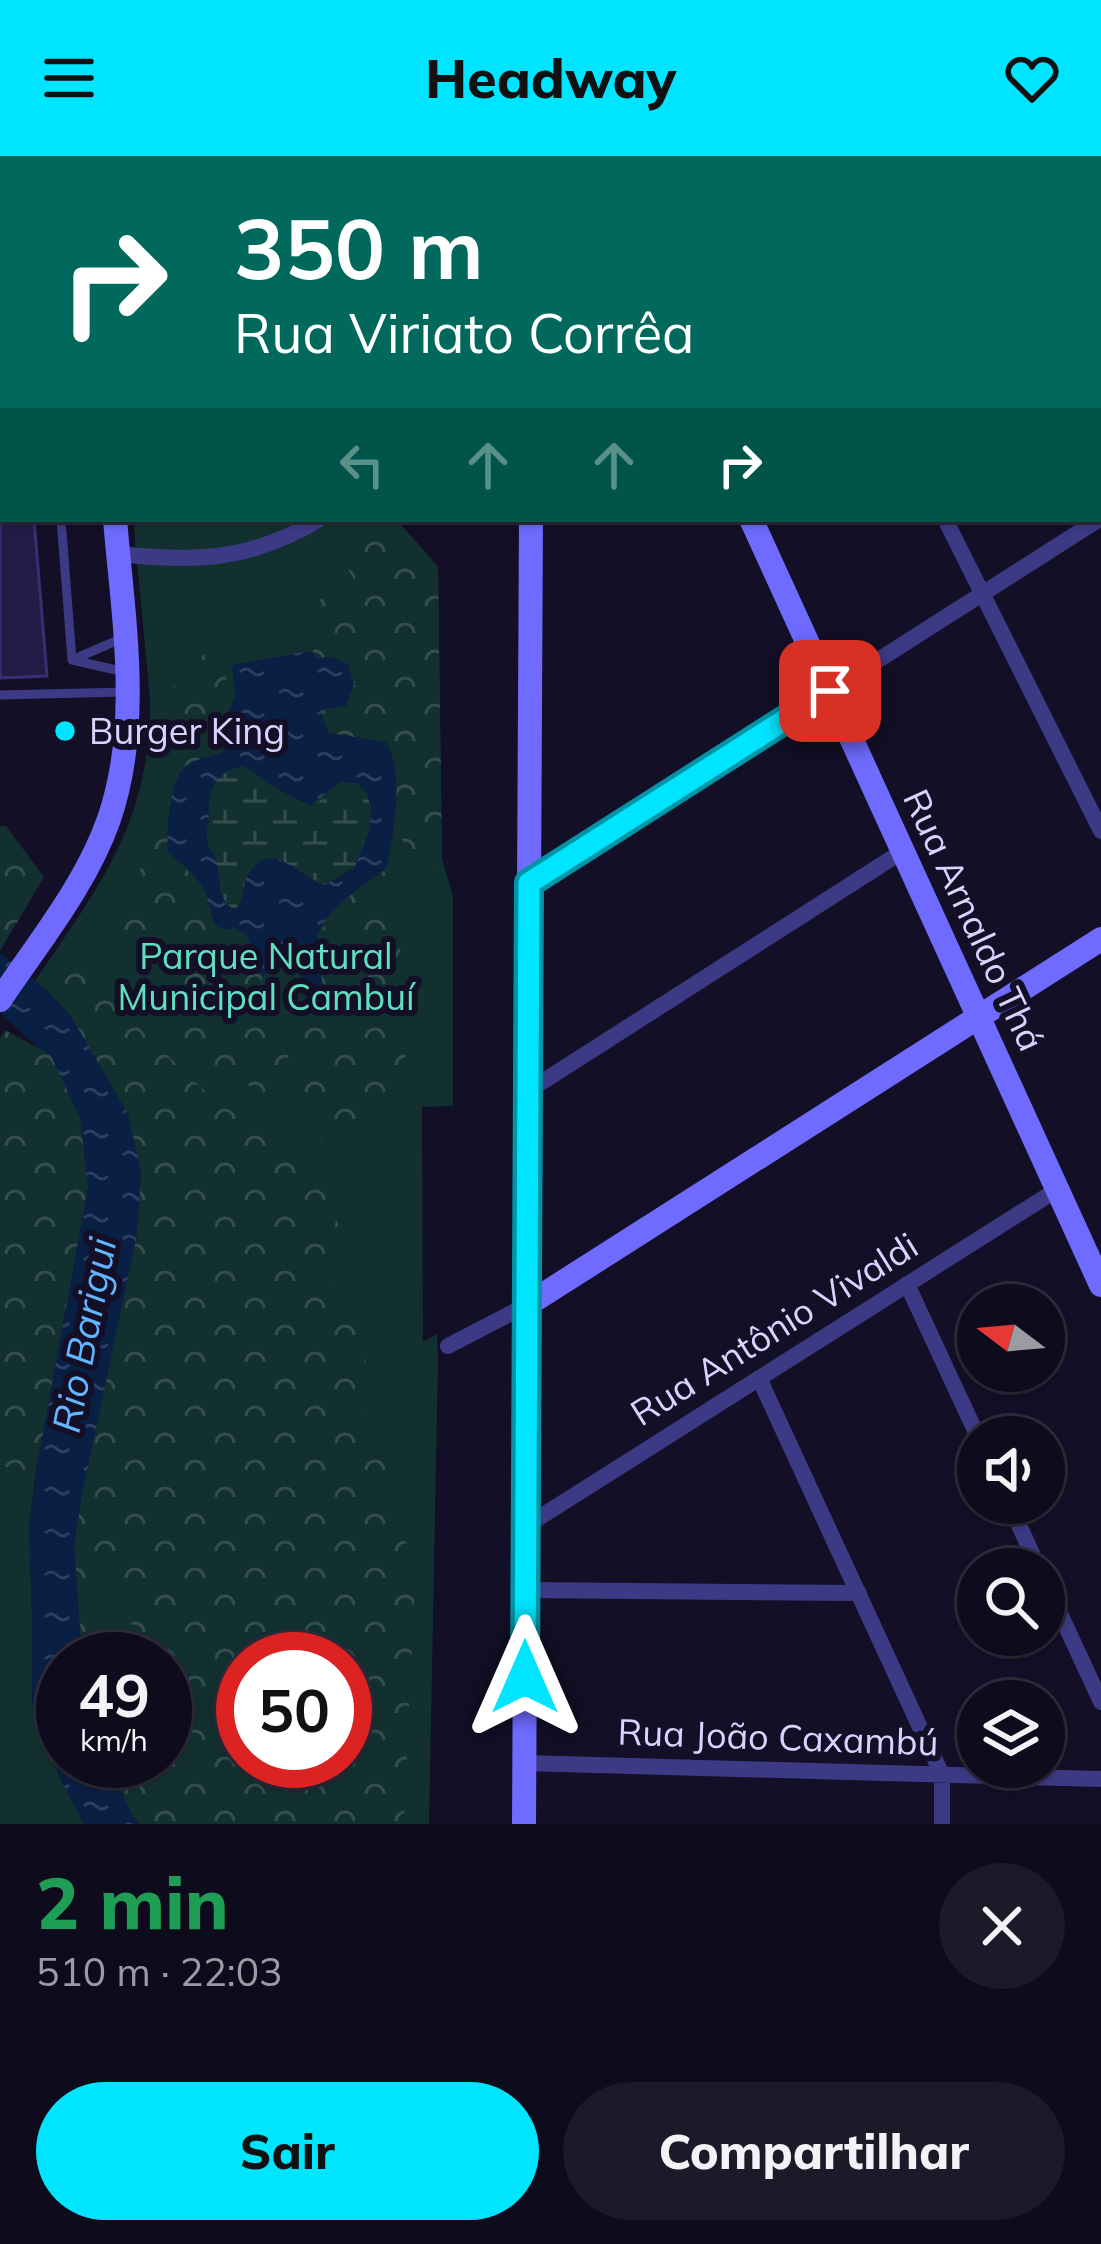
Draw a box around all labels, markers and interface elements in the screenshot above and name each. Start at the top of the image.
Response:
text: Headway [425,44,676,112]
icon: menu [36,45,102,111]
icon: heart [999,45,1065,111]
text: 350 m [234,195,484,300]
icon: right [36,204,192,360]
text: Rua Viriato Corrêa [234,299,695,367]
icon: left [329,432,395,498]
icon: ahead [455,432,521,498]
icon: ahead [581,432,647,498]
icon: right [707,432,773,498]
pin [779,640,881,742]
icon: arrive [797,658,863,724]
place label: Burger King [89,708,285,753]
marker: Burger King [52,718,78,744]
street label: Rua Arnaldo Thá [894,782,1055,1058]
park label: Parque Natural Municipal Cambuí [117,933,417,1019]
street label: Rua Antônio Vivaldi [622,1222,925,1435]
water label: Rio Barigui [41,1233,127,1436]
north arrow [957,1284,1065,1392]
map controls [957,1284,1065,1788]
button: sound [957,1416,1065,1524]
button: search [957,1548,1065,1656]
position arrow [462,1614,588,1740]
speed limit sign: 50 [216,1632,372,1788]
text: 49 [78,1657,150,1732]
button: layers [957,1680,1065,1788]
street label: Rua João Caxambú [617,1708,939,1765]
text: km/h [80,1721,148,1759]
text: 2 min [36,1857,229,1947]
button: close [939,1863,1065,1989]
text: 510 m · 22:03 [36,1947,282,1996]
button: Sair [36,2082,539,2220]
button: Compartilhar [563,2082,1065,2220]

